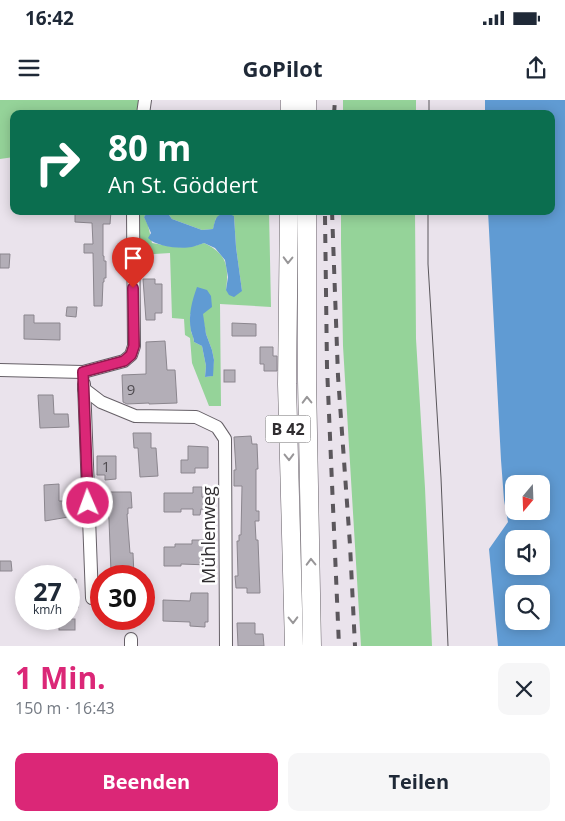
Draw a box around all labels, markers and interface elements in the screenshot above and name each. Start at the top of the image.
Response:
text: 16:42 [25,5,74,31]
text: GoPilot [243,53,322,83]
icon: menu [15,54,43,82]
icon: share [522,54,550,82]
text: 80 m [108,124,191,171]
icon: right [25,130,90,195]
text: An St. Göddert [108,169,258,199]
pin [112,237,154,288]
icon: arrive [119,244,147,272]
one-way arrow [283,256,293,264]
house number: 9 [127,379,135,399]
one-way arrow [302,396,313,404]
road number: B 42 [266,416,310,442]
one-way arrow [284,454,294,462]
house number: 1 [102,456,110,476]
north arrow [505,475,550,520]
map controls [505,475,550,630]
position arrow [61,476,113,528]
street label: Mühlenweg [196,486,220,584]
button: sound [505,530,550,575]
one-way arrow [306,558,316,566]
speed limit sign: 30 [90,565,155,630]
text: 27 [33,574,62,608]
button: search [505,585,550,630]
text: km/h [33,601,62,618]
one-way arrow [288,616,298,624]
text: 1 Min. [15,657,106,698]
button: close [498,663,550,715]
text: 150 m · 16:43 [15,697,115,719]
button: Beenden [15,753,278,811]
button: Teilen [288,753,550,811]

